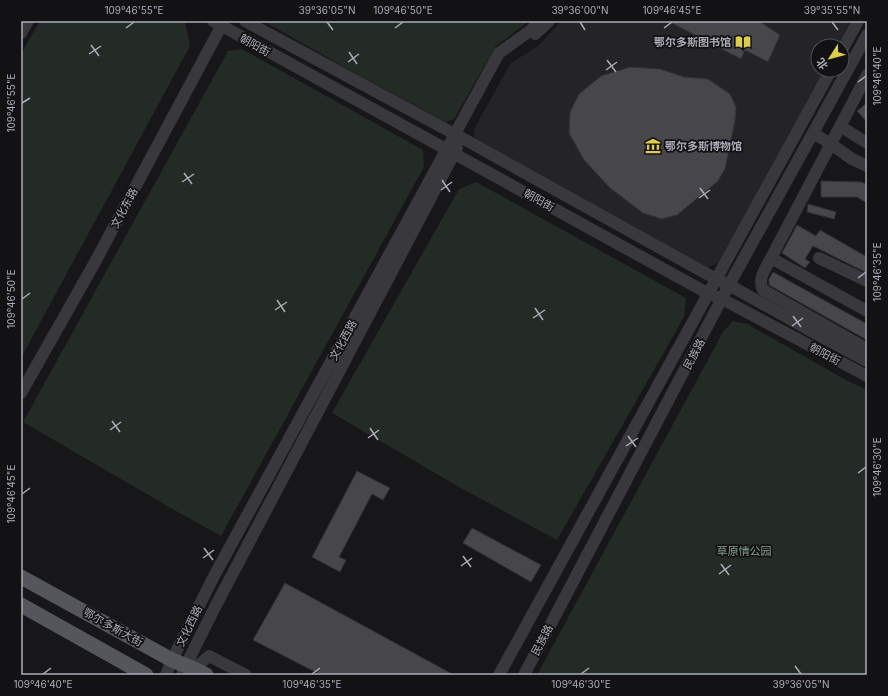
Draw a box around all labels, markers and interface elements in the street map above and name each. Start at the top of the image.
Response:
text: 109°46'55"E [104,4,164,16]
text: 39°36'05"N [299,4,355,16]
text: 109°46'50"E [373,4,433,16]
text: 39°36'00"N [551,4,609,16]
text: 109°46'45"E [643,4,701,16]
text: 39°35'55"N [804,4,860,16]
street label: 朝阳街 [237,31,273,59]
library icon: 鄂尔多斯图书馆 [734,33,752,51]
place label: 鄂尔多斯图书馆 [654,35,731,49]
north arrow [810,38,850,78]
text: 109°46'40"E [871,46,883,106]
text: 北 [813,55,831,72]
text: 109°46'55"E [5,73,17,133]
museum icon: 鄂尔多斯博物馆 [644,137,662,155]
place label: 鄂尔多斯博物馆 [665,139,742,153]
street label: 文化东路 [107,185,141,231]
street label: 朝阳街 [521,186,557,214]
text: 109°46'35"E [871,242,883,302]
text: 109°46'50"E [5,269,17,329]
street label: 文化西路 [326,317,360,363]
street label: 民族路 [680,336,708,372]
street label: 朝阳街 [807,340,843,368]
text: 109°46'30"E [871,437,883,497]
text: 109°46'45"E [5,465,17,523]
park label: 草原情公园 [717,544,772,558]
street label: 文化西路 [173,603,205,649]
street label: 鄂尔多斯大街 [81,605,145,649]
street label: 民族路 [528,622,556,658]
text: 109°46'40"E [13,678,73,690]
text: 109°46'35"E [282,678,342,690]
text: 109°46'30"E [551,678,611,690]
text: 39°36'05"N [773,678,829,690]

